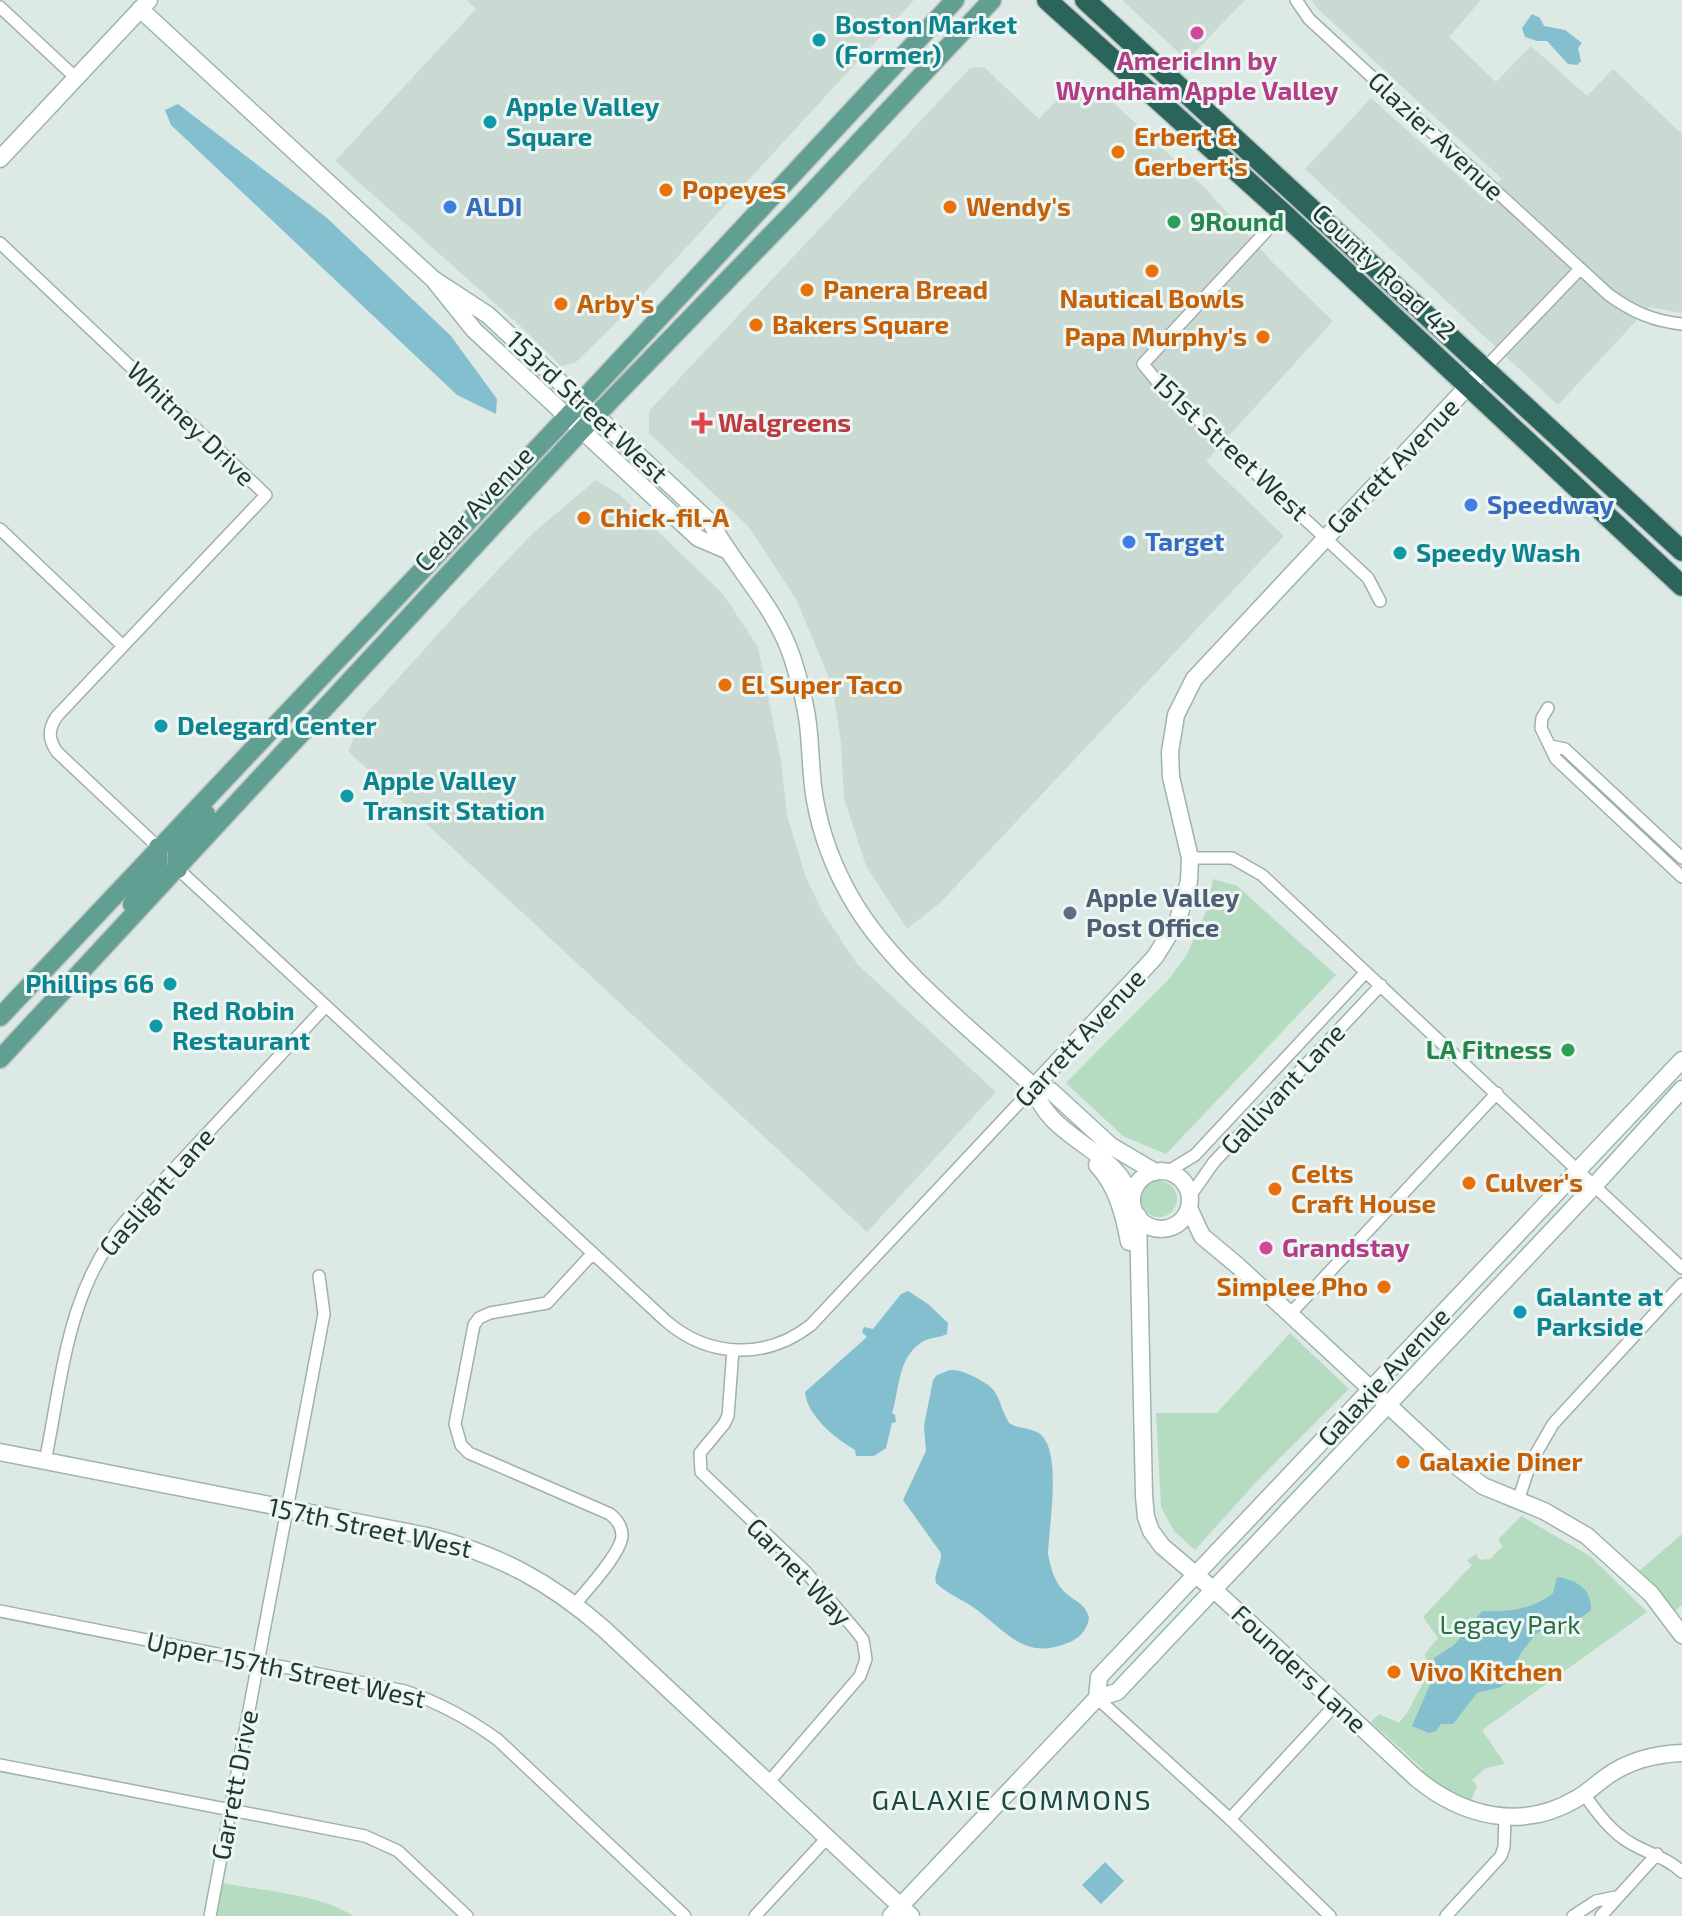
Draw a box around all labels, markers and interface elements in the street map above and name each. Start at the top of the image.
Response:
place label: Boston Market (Former) [835,8,1017,69]
marker: AmericInn by Wyndham Apple Valley [1188,24,1206,42]
marker: Boston Market (Former) [810,31,828,49]
place label: AmericInn by Wyndham Apple Valley [1055,44,1339,106]
street label: Glazier Avenue [1363,64,1511,206]
place label: Apple Valley Square [506,90,660,151]
marker: Apple Valley Square [481,113,499,131]
place label: Erbert & Gerbert's [1134,120,1248,181]
marker: Erbert & Gerbert's [1109,143,1127,161]
place label: Popeyes [682,173,786,205]
marker: Popeyes [657,181,675,199]
place label: ALDI [466,190,522,221]
place label: Wendy's [966,190,1071,222]
street label: County Road 42 [1307,197,1463,345]
marker: ALDI [441,198,459,216]
marker: Wendy's [941,198,959,216]
place label: 9Round [1190,205,1284,236]
marker: 9Round [1165,213,1183,231]
marker: Nautical Bowls [1143,262,1161,280]
place label: Panera Bread [823,273,988,304]
marker: Panera Bread [798,281,816,299]
place label: Nautical Bowls [1060,282,1244,313]
place label: Arby's [577,287,654,319]
marker: Arby's [552,295,570,313]
place label: Bakers Square [772,308,949,339]
marker: Bakers Square [747,316,765,334]
place label: Papa Murphy's [1065,320,1247,352]
street label: 153rd Street West [501,323,675,488]
marker: Papa Murphy's [1254,328,1272,346]
street label: Whitney Drive [122,354,262,492]
street label: 151st Street West [1146,366,1316,526]
street label: Garrett Avenue [1319,390,1465,539]
place label: Walgreens [718,406,851,437]
marker: Walgreens [693,414,711,432]
street label: Cedar Avenue [407,439,539,577]
place label: Speedway [1487,488,1614,520]
marker: Speedway [1462,496,1480,514]
place label: Chick-fil-A [600,501,729,532]
marker: Chick-fil-A [575,509,593,527]
place label: Target [1145,525,1225,556]
marker: Target [1120,533,1138,551]
place label: Speedy Wash [1416,536,1581,568]
marker: Speedy Wash [1391,544,1409,562]
place label: El Super Taco [741,668,903,699]
marker: El Super Taco [716,676,734,694]
place label: Delegard Center [177,709,377,740]
marker: Delegard Center [152,717,170,735]
place label: Apple Valley Transit Station [363,764,545,825]
marker: Apple Valley Transit Station [338,787,356,805]
place label: Apple Valley Post Office [1086,881,1240,942]
marker: Apple Valley Post Office [1061,904,1079,922]
street label: Garrett Avenue [1007,962,1151,1112]
place label: Phillips 66 [25,967,154,998]
marker: Phillips 66 [161,975,179,993]
place label: Red Robin Restaurant [172,994,311,1055]
street label: Gallivant Lane [1213,1016,1351,1160]
marker: Red Robin Restaurant [147,1017,165,1035]
place label: LA Fitness [1426,1033,1552,1064]
marker: LA Fitness [1559,1041,1577,1059]
street label: Gaslight Lane [92,1120,220,1262]
place label: Celts Craft House [1291,1157,1436,1218]
place label: Culver's [1485,1166,1583,1197]
marker: Culver's [1460,1174,1478,1192]
marker: Celts Craft House [1266,1180,1284,1198]
place label: Grandstay [1282,1231,1410,1263]
marker: Grandstay [1257,1239,1275,1257]
place label: Simplee Pho [1217,1270,1368,1301]
marker: Simplee Pho [1375,1278,1393,1296]
place label: Galante at Parkside [1536,1280,1663,1341]
street label: Galaxie Avenue [1311,1300,1455,1452]
marker: Galante at Parkside [1511,1303,1529,1321]
place label: Galaxie Diner [1419,1445,1583,1476]
marker: Galaxie Diner [1394,1453,1412,1471]
street label: 157th Street West [266,1490,475,1563]
street label: Garnet Way [741,1511,859,1631]
street label: Founders Lane [1226,1597,1374,1738]
park label: Legacy Park [1440,1608,1580,1639]
street label: Upper 157th Street West [144,1624,429,1713]
place label: Vivo Kitchen [1410,1655,1563,1686]
marker: Vivo Kitchen [1385,1663,1403,1681]
street label: Garrett Drive [204,1707,263,1862]
district label: GALAXIE COMMONS [872,1782,1152,1816]

